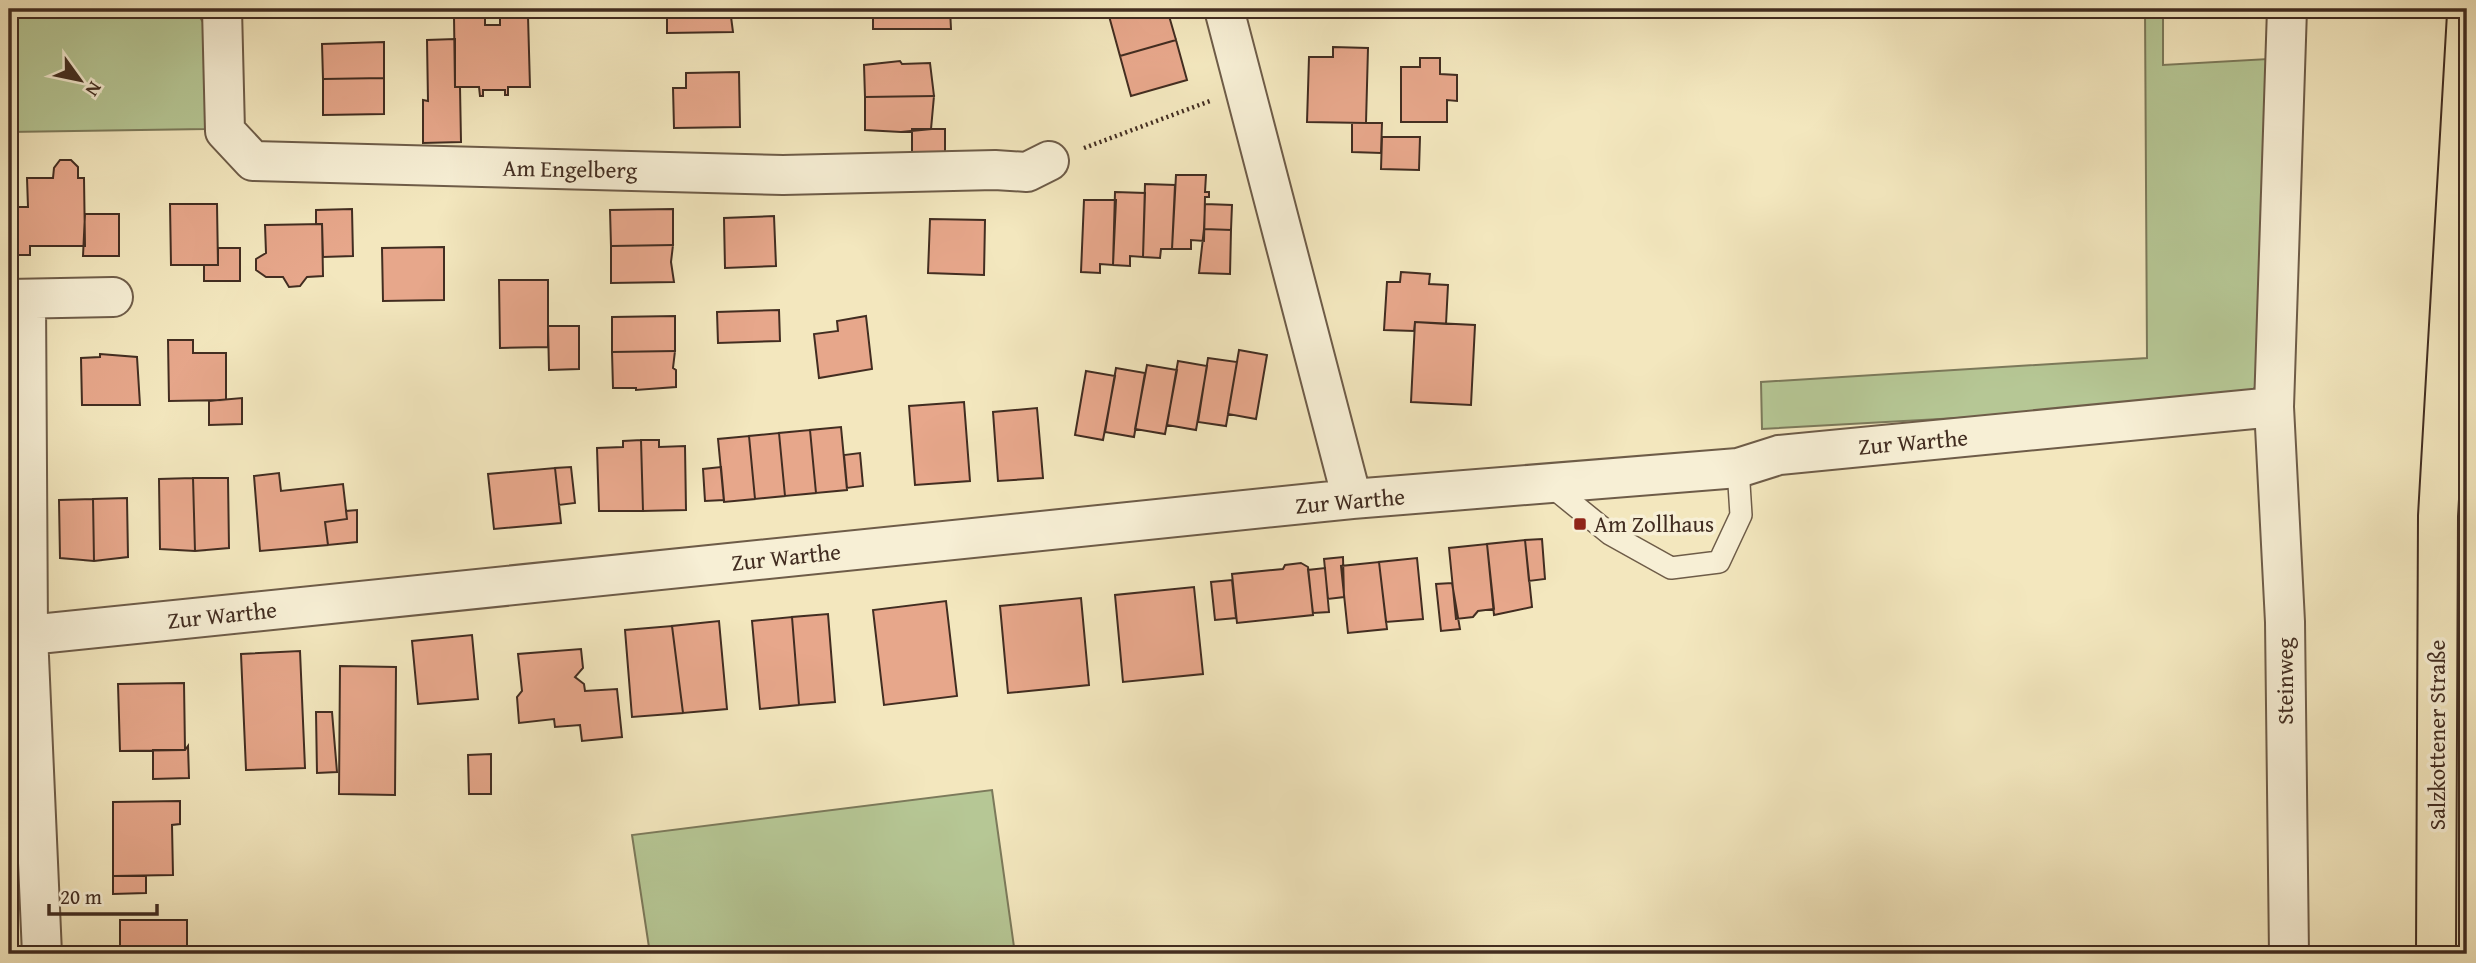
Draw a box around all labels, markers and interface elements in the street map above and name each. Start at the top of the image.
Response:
north arrow [46,46,116,116]
text: N [79,76,109,102]
street label: Am Engelberg [502,151,638,186]
street label: Zur Warthe [1857,420,1969,463]
street label: Zur Warthe [1294,479,1406,522]
place label: Am Zollhaus [1594,507,1714,540]
marker: Am Zollhaus [1572,516,1588,532]
street label: Zur Warthe [730,534,842,579]
street label: Zur Warthe [166,592,278,637]
street label: Steinweg [2268,637,2301,725]
street label: Salzkottener Straße [2420,640,2453,830]
scale bar [49,872,158,916]
text: 20 m [60,881,102,912]

